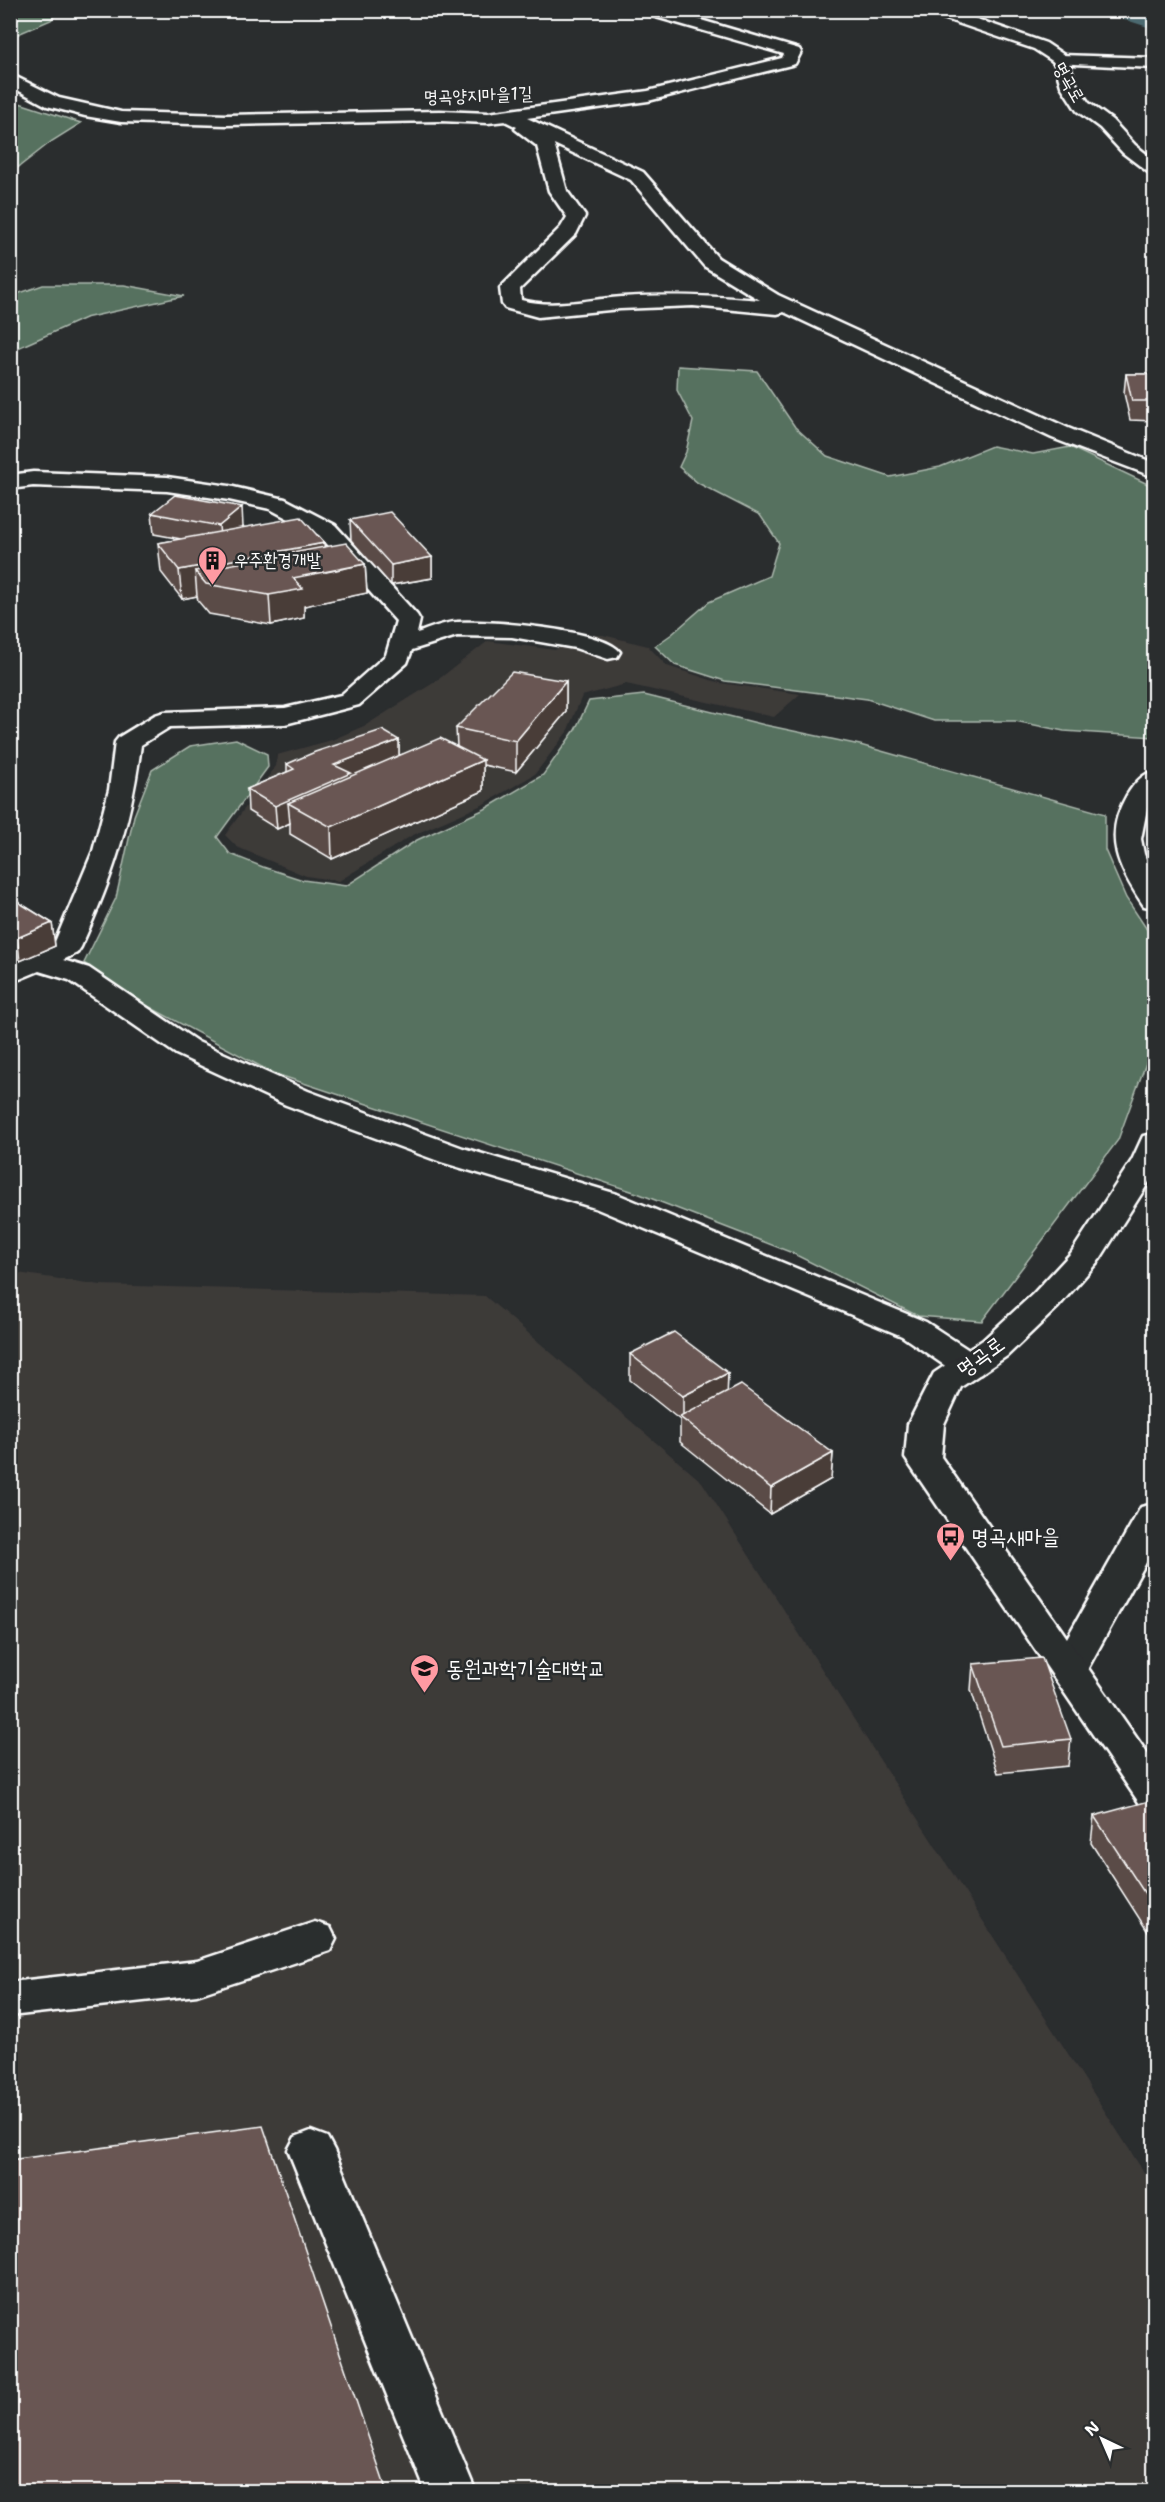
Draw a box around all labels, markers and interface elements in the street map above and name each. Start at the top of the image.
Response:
street label: 명곡로 [1048,57,1090,107]
street label: 명곡양지마을1길 [423,81,533,109]
building icon: 우주환경개발 [197,544,229,586]
place label: 우주환경개발 [234,548,321,572]
street label: 명곡로 [950,1329,1010,1384]
bus stop icon: 명곡새마을 [934,1520,966,1562]
place label: 명곡새마을 [971,1522,1060,1551]
school or university icon: 동원과학기술대학교 [409,1652,441,1694]
place label: 동원과학기술대학교 [446,1654,605,1683]
north arrow [1072,2409,1132,2469]
text: N [1080,2417,1104,2441]

